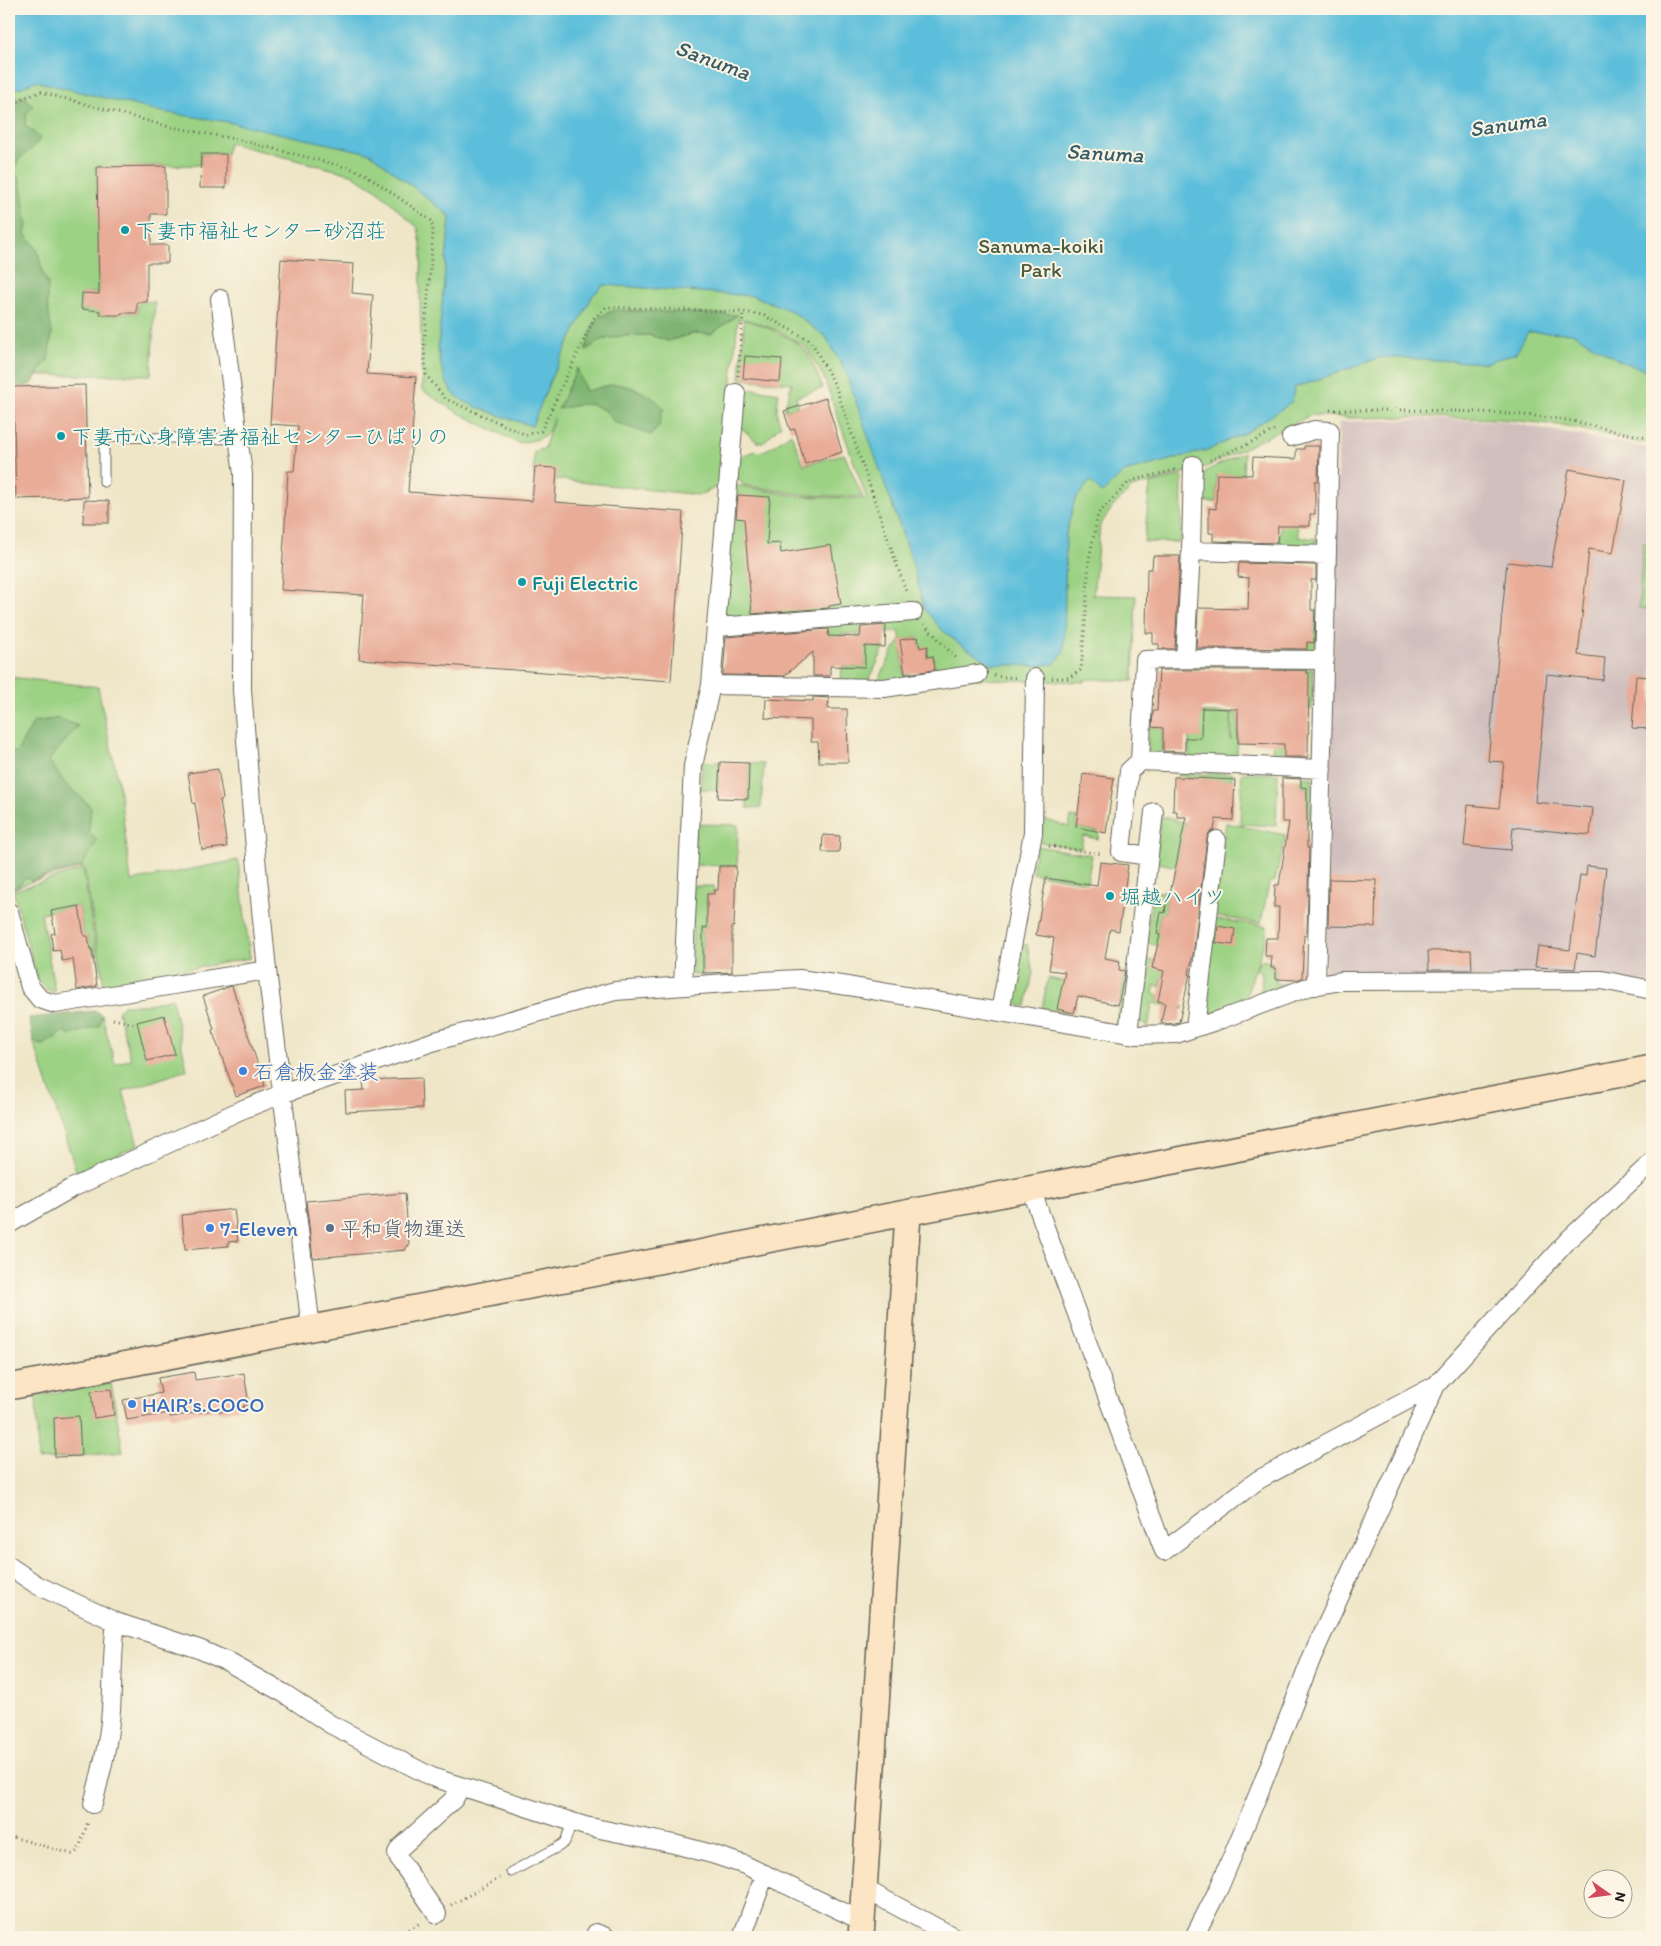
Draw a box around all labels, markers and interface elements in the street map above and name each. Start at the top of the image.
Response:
water label: Sanuma [672,34,755,86]
water label: Sanuma [1468,105,1549,143]
water label: Sanuma [1066,137,1145,169]
place label: 下妻市福祉センター砂沼荘 [135,218,386,243]
marker: 下妻市福祉センター砂沼荘 [119,224,131,236]
park label: Sanuma-koiki Park [978,233,1104,282]
place label: 下妻市心身障害者福祉センターひばりの [71,424,448,449]
marker: 下妻市心身障害者福祉センターひばりの [55,430,67,442]
place label: Fuji Electric [532,570,638,595]
marker: Fuji Electric [516,576,528,588]
place label: 堀越ハイツ [1120,884,1225,909]
marker: 堀越ハイツ [1104,890,1116,902]
place label: 石倉板金塗装 [253,1059,379,1084]
marker: 石倉板金塗装 [237,1065,249,1077]
place label: 7-Eleven [220,1216,298,1241]
place label: 平和貨物運送 [340,1216,466,1241]
marker: 7-Eleven [204,1222,216,1234]
marker: 平和貨物運送 [324,1222,336,1234]
place label: HAIR’s.COCO [142,1392,264,1417]
marker: HAIR’s.COCO [126,1398,138,1410]
north arrow [1584,1868,1634,1918]
text: N [1611,1890,1630,1904]

